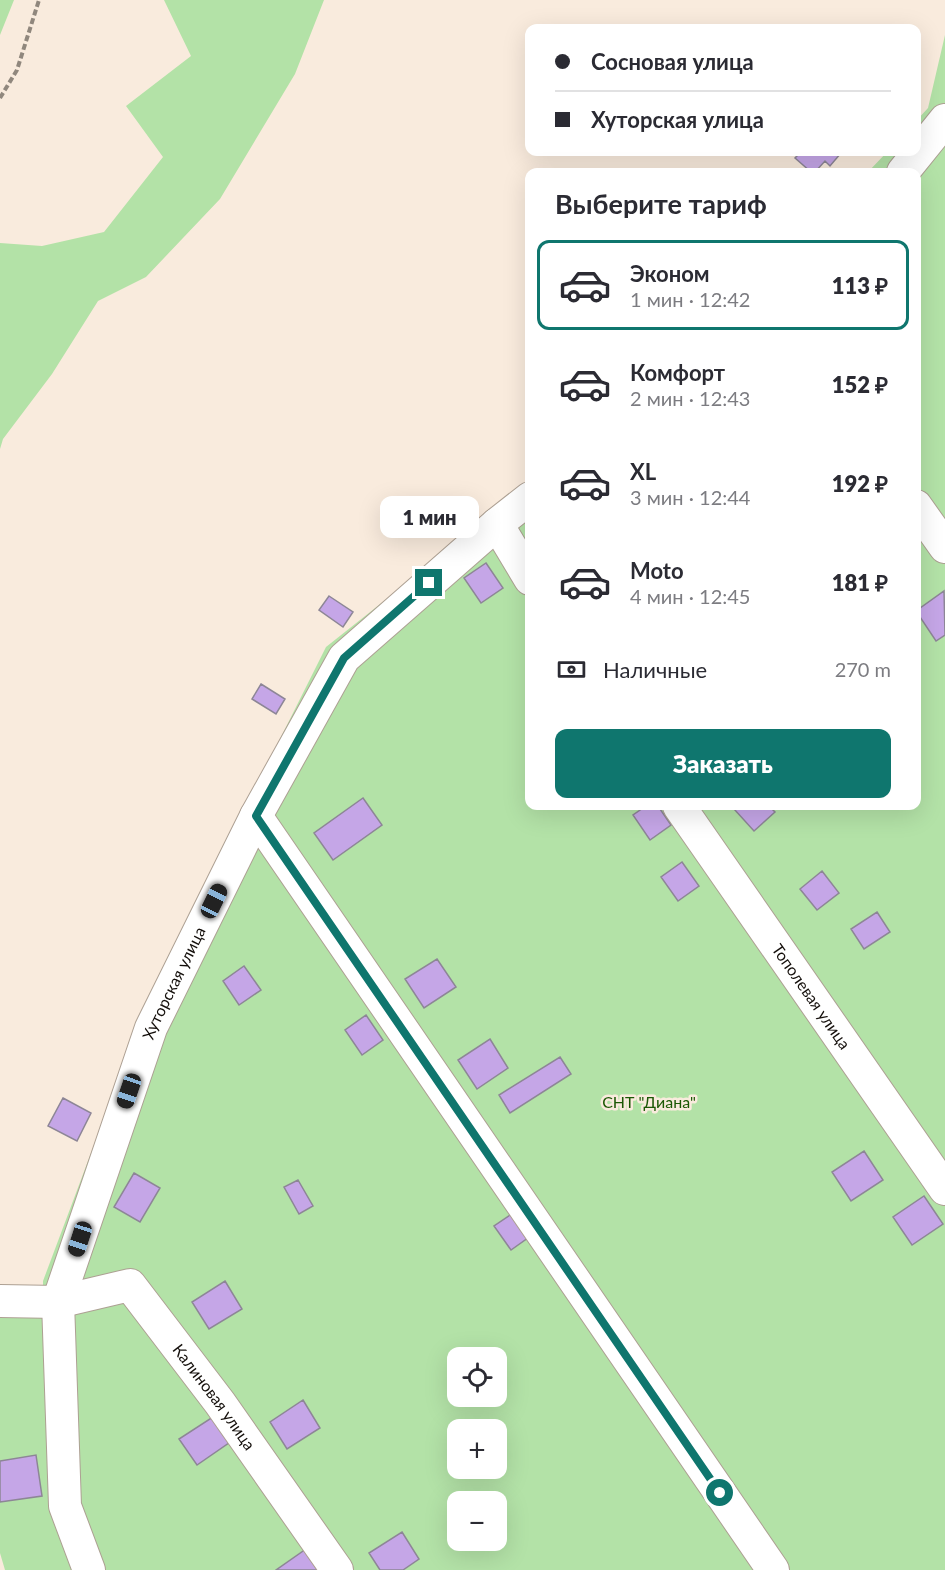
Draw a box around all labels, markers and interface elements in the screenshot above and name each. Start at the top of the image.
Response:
text: Сосновая улица [591,48,754,75]
text: Хуторская улица [591,106,764,133]
text: Выберите тариф [555,187,767,220]
icon: car [558,258,612,312]
text: Эконом [630,260,710,287]
text: 113 ₽ [832,272,888,299]
text: 1 мин · 12:42 [630,287,750,311]
icon: car [558,357,612,411]
text: Комфорт [630,359,725,386]
text: 152 ₽ [832,371,888,398]
text: 2 мин · 12:43 [630,386,750,410]
icon: car [558,456,612,510]
text: XL [630,458,656,485]
text: 192 ₽ [832,470,888,497]
text: 3 мин · 12:44 [630,485,750,509]
callout: 1 мин [380,496,478,538]
text: 1 мин [402,505,457,529]
icon: car [558,555,612,609]
text: Moto [630,557,684,584]
route end [415,569,442,596]
text: 181 ₽ [832,569,888,596]
text: 4 мин · 12:45 [630,584,750,608]
icon: cash [555,653,588,686]
text: Наличные [603,656,707,683]
text: 270 m [835,657,891,681]
button: Заказать [555,729,891,798]
car [198,881,230,921]
street label: Хуторская улица [138,923,209,1042]
street label: Тополевая улица [769,940,855,1053]
car [115,1071,143,1111]
park label: СНТ "Диана" [602,1092,696,1111]
car [66,1219,94,1259]
street label: Калиновая улица [169,1340,260,1453]
map controls [447,1347,507,1551]
button: locate [447,1347,507,1407]
button: + [447,1419,507,1479]
route start [706,1479,733,1506]
button: − [447,1491,507,1551]

